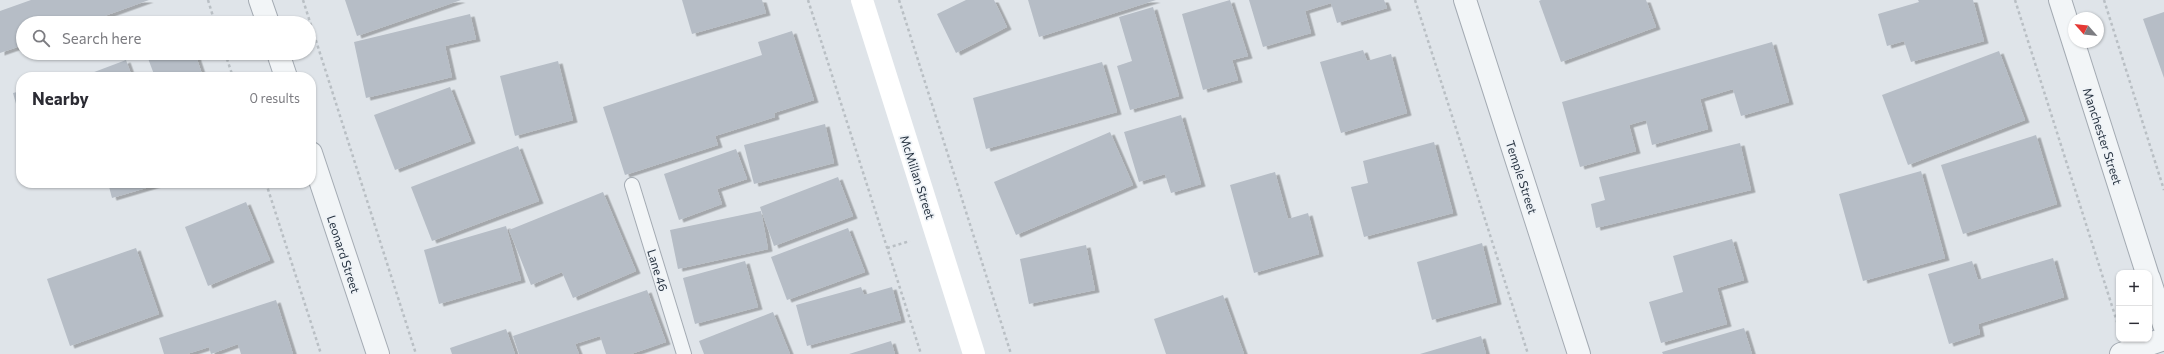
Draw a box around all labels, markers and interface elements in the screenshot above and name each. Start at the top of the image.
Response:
north arrow [2068,12,2104,48]
search box [16,16,316,60]
icon: search [30,27,52,49]
text: Search here [62,29,141,47]
street label: Manchester Street [2081,86,2125,186]
text: Nearby [32,88,89,109]
text: 0 results [249,90,300,106]
street label: McMillan Street [898,133,938,221]
street label: Temple Street [1504,139,1540,215]
street label: Leonard Street [325,213,363,295]
street label: Lane 46 [645,247,671,293]
map controls [2116,270,2152,342]
button: + [2116,270,2152,306]
button: − [2116,306,2152,342]

